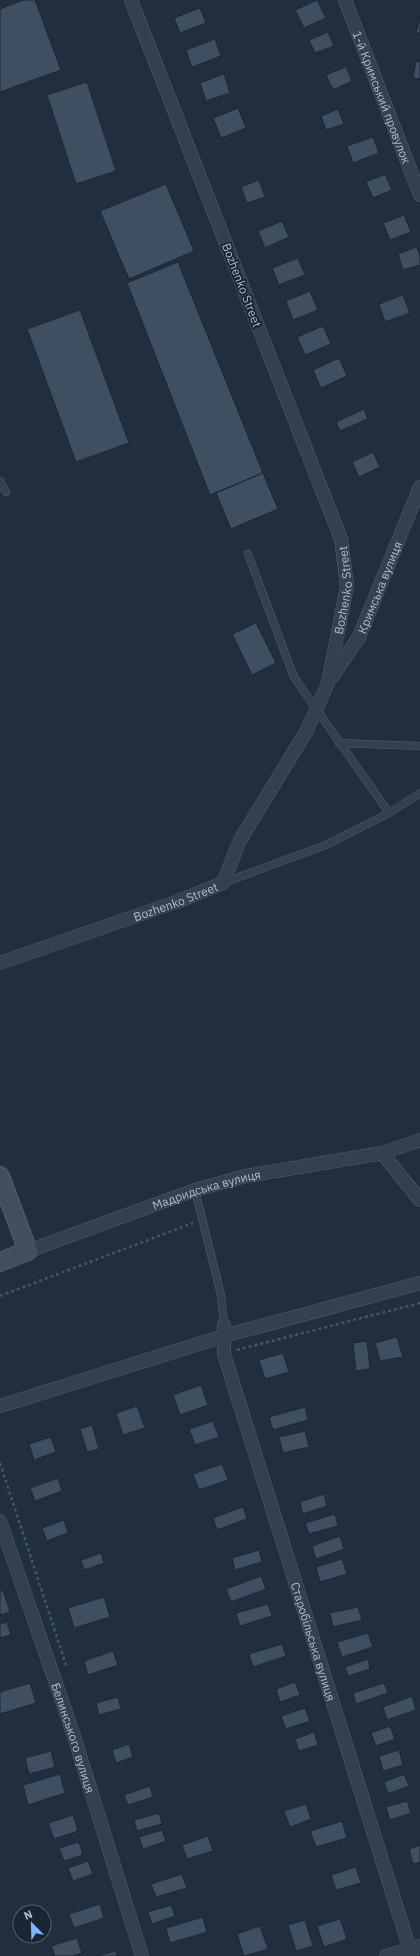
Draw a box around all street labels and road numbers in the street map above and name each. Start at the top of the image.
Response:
street label: 1-й Кримський провулок [350,28,415,166]
street label: Bozhenko Street [219,241,265,329]
street label: Кримська вулиця [354,539,405,636]
street label: Bozhenko Street [330,545,355,635]
street label: Bozhenko Street [131,879,220,924]
street label: Мадридська вулиця [150,1166,262,1213]
street label: Старобільська вулиця [288,1580,339,1703]
street label: Белинського вулиця [49,1681,99,1795]

